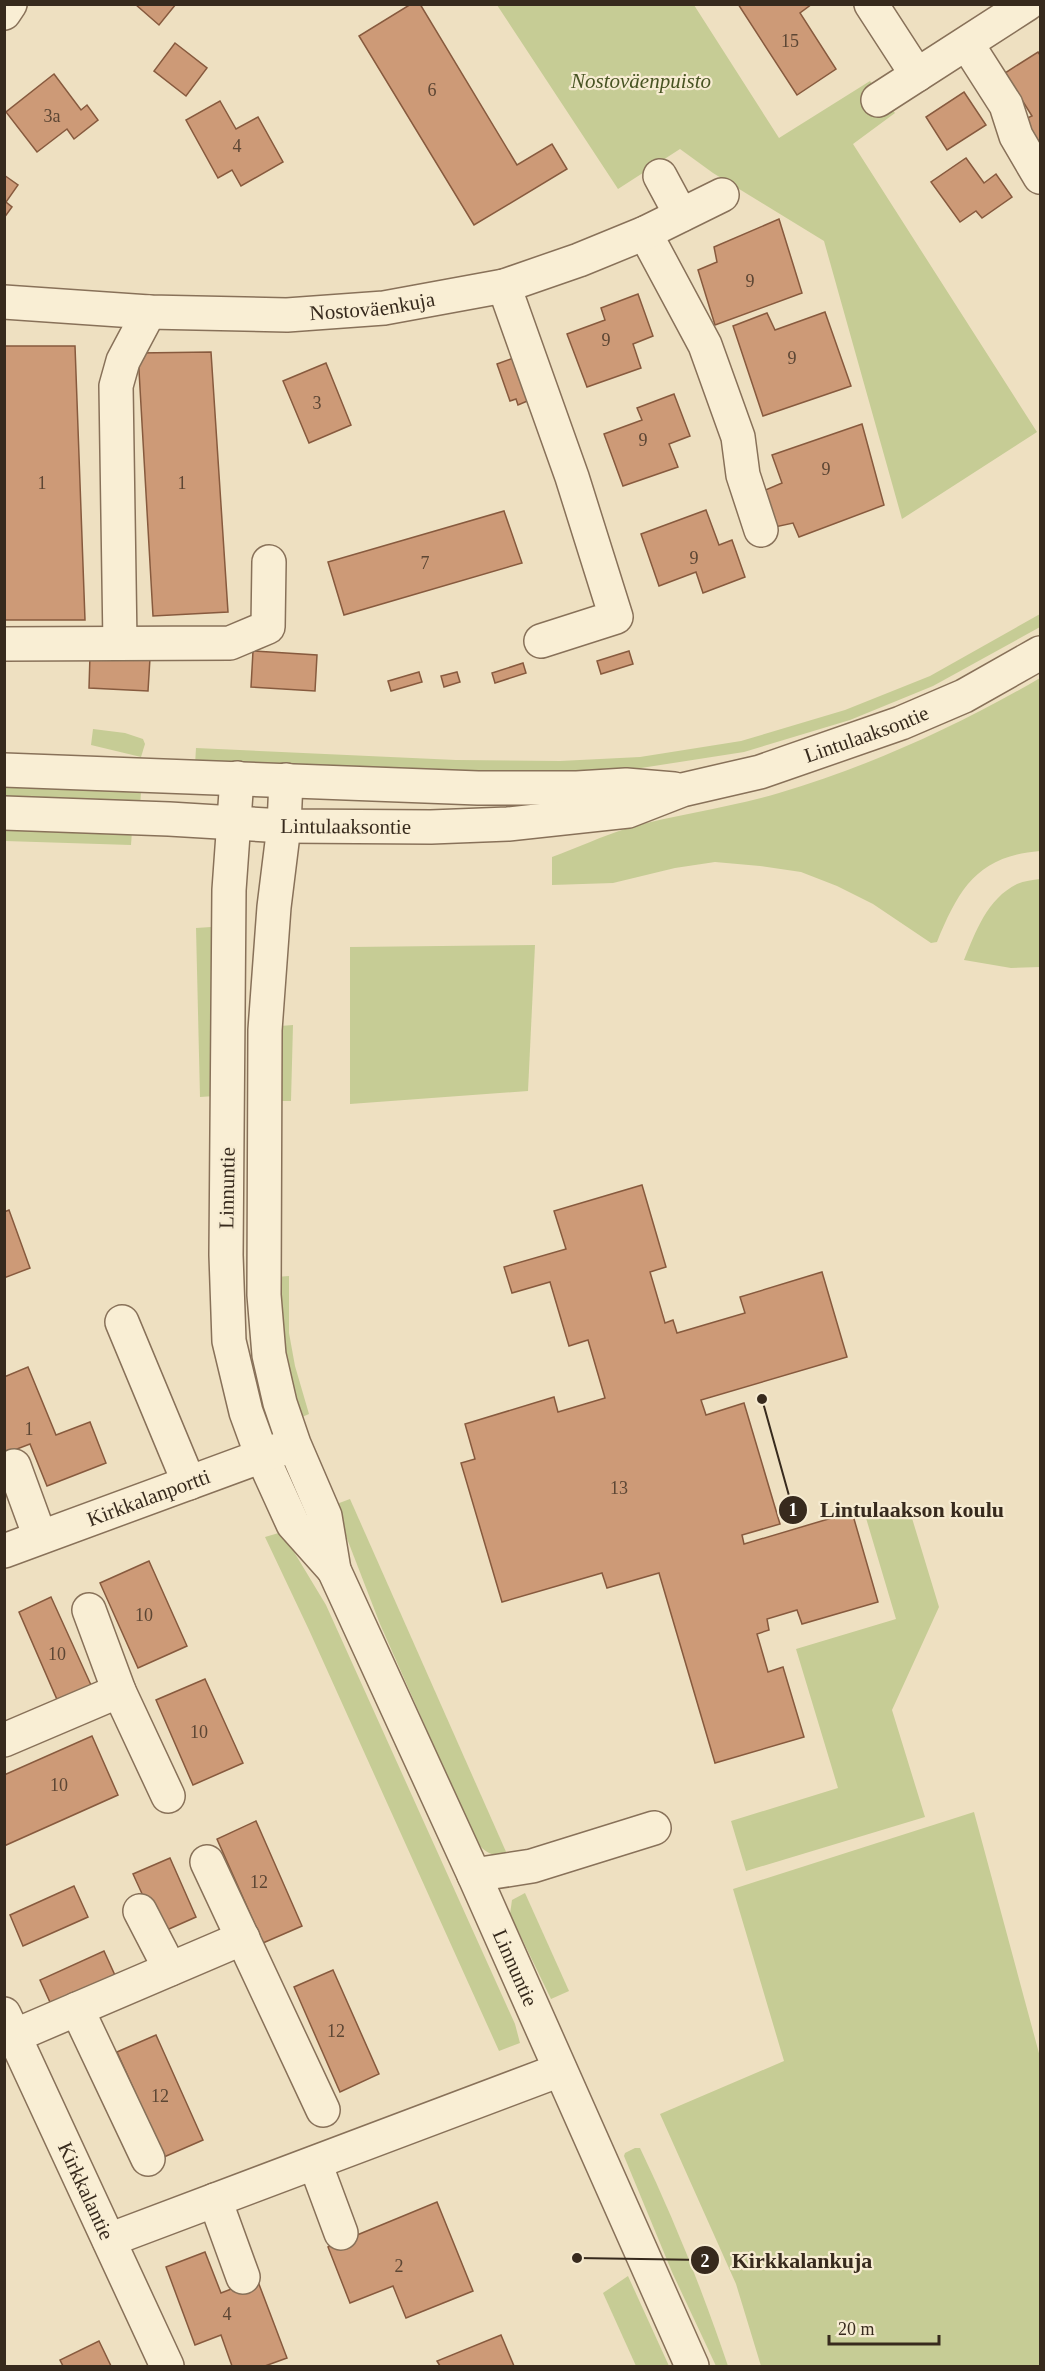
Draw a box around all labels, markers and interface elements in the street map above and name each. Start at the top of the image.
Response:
house number: 15 [781,31,799,51]
park label: Nostoväenpuisto [570,69,711,93]
house number: 6 [428,80,437,100]
house number: 3a [44,106,61,126]
house number: 4 [233,136,242,156]
house number: 9 [746,271,755,291]
street label: Nostoväenkuja [309,287,437,325]
house number: 9 [602,330,611,350]
house number: 9 [788,348,797,368]
house number: 3 [313,393,322,413]
house number: 9 [639,430,648,450]
house number: 9 [822,459,831,479]
house number: 1 [38,473,47,493]
house number: 1 [178,473,187,493]
house number: 9 [690,548,699,568]
house number: 7 [421,553,430,573]
street label: Lintulaaksontie [801,701,932,768]
street label: Lintulaaksontie [280,814,411,839]
street label: Linnuntie [214,1147,240,1229]
house number: 1 [25,1419,34,1439]
street label: Kirkkalanportti [84,1464,214,1531]
house number: 13 [610,1478,628,1498]
callout: Lintulaakson koulu [778,1490,1016,1530]
text: Lintulaakson koulu [820,1497,1004,1522]
text: 1 [789,1500,798,1520]
house number: 10 [135,1605,153,1625]
house number: 10 [48,1644,66,1664]
house number: 10 [190,1722,208,1742]
house number: 10 [50,1775,68,1795]
house number: 12 [250,1872,268,1892]
street label: Linnuntie [488,1926,543,2010]
house number: 12 [327,2021,345,2041]
house number: 12 [151,2086,169,2106]
street label: Kirkkalantie [53,2138,119,2244]
callout: Kirkkalankuja [690,2240,884,2280]
text: Kirkkalankuja [732,2248,872,2273]
text: 2 [701,2251,710,2271]
house number: 2 [395,2256,404,2276]
house number: 4 [223,2304,232,2324]
scale bar [829,2308,938,2346]
text: 20 m [838,2319,875,2339]

